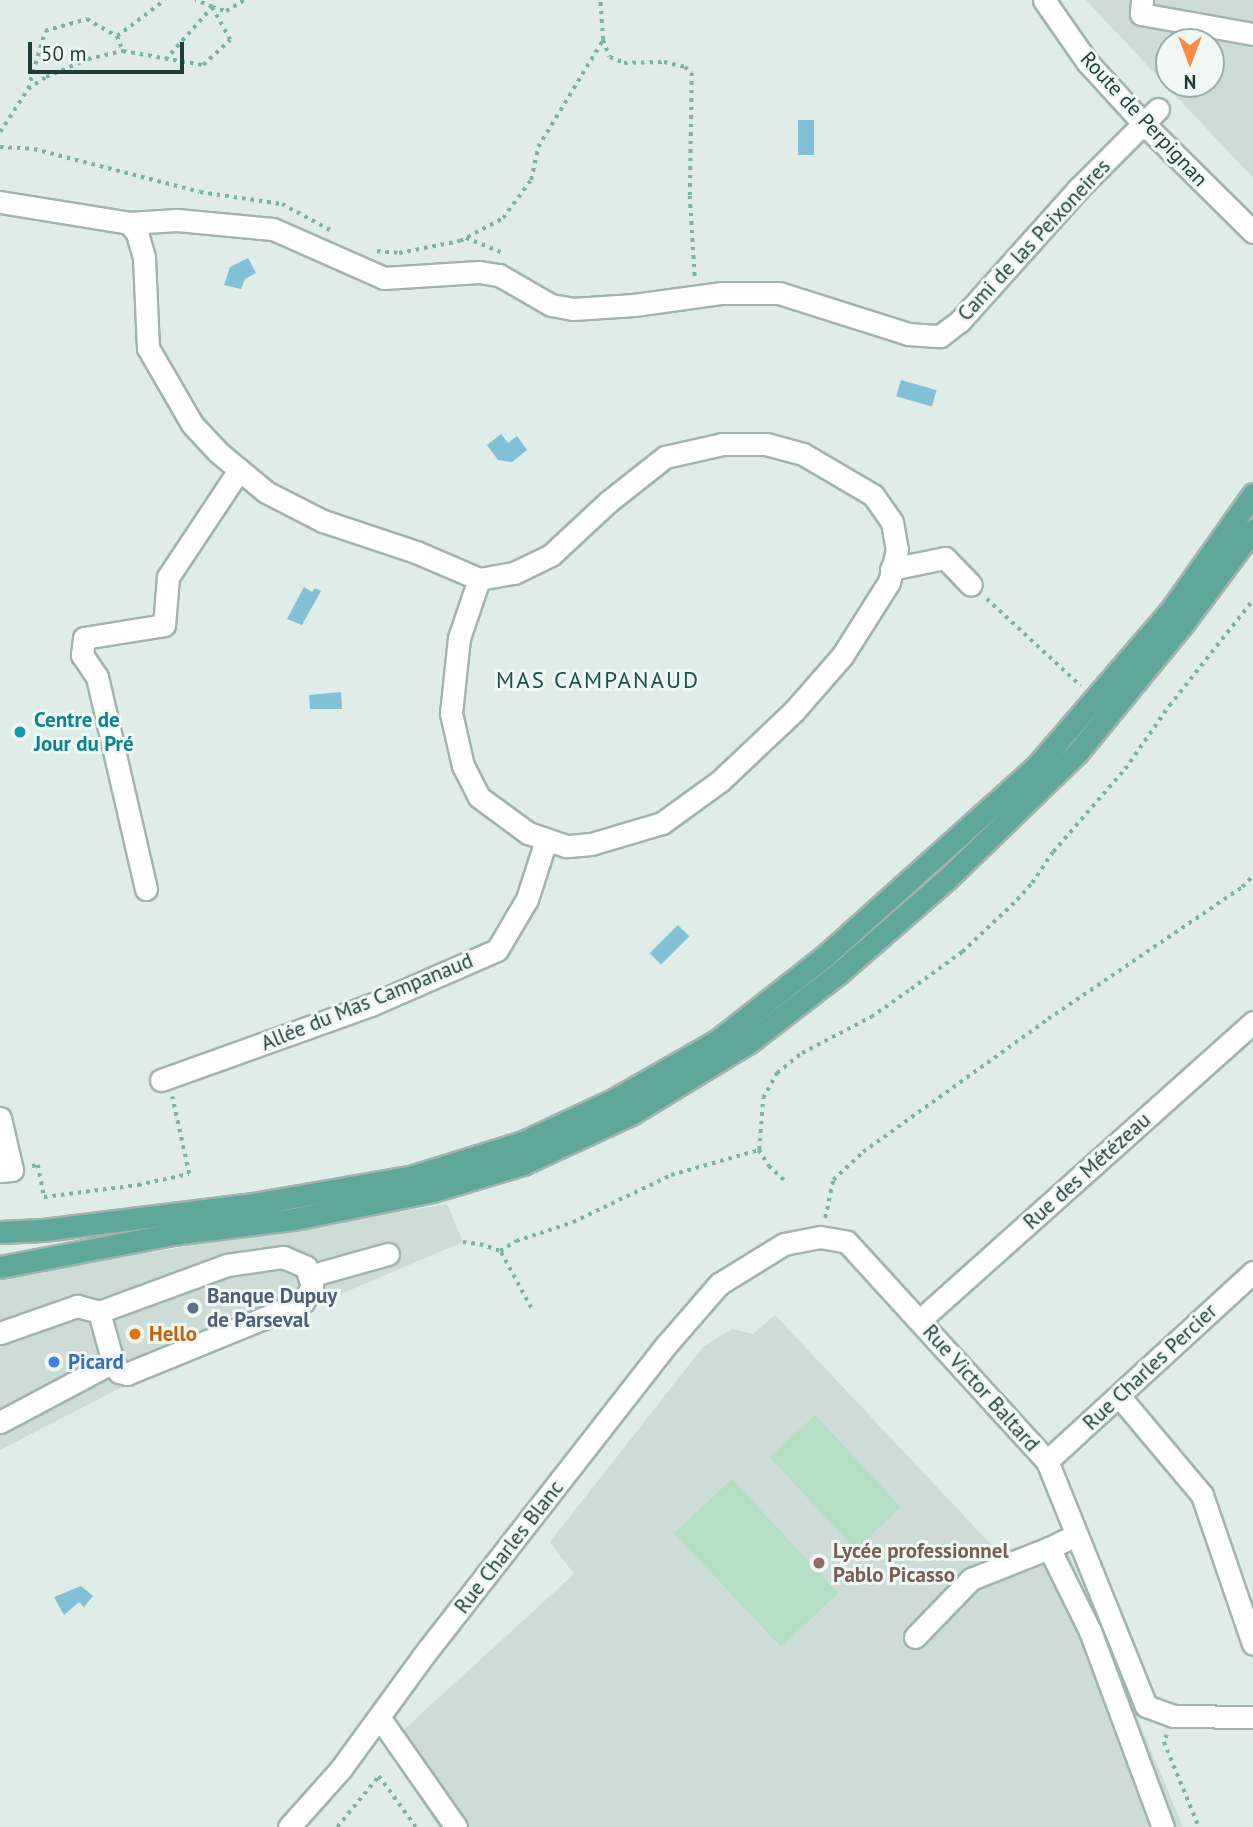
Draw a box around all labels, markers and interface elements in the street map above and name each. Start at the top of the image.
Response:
scale bar [32,28,187,72]
north arrow [1155,28,1225,98]
text: 50 m [41,40,87,67]
street label: Route de Perpignan [1075,46,1213,192]
text: N [1184,70,1196,94]
street label: Cami de las Peixoneires [952,154,1116,326]
district label: MAS CAMPANAUD [498,666,698,694]
place label: Centre de Jour du Pré [34,707,134,757]
marker: Centre de Jour du Pré [12,724,28,740]
street label: Allée du Mas Campanaud [257,948,477,1056]
street label: Rue des Métézeau [1018,1107,1156,1235]
place label: Banque Dupuy de Parseval [207,1283,337,1333]
street label: Rue Charles Percier [1078,1298,1222,1436]
marker: Banque Dupuy de Parseval [185,1300,201,1316]
street label: Rue Victor Baltard [917,1319,1045,1457]
place label: Hello [149,1321,197,1347]
marker: Hello [127,1326,143,1342]
place label: Picard [68,1349,124,1375]
marker: Picard [46,1354,62,1370]
street label: Rue Charles Blanc [449,1475,569,1619]
place label: Lycée professionnel Pablo Picasso [833,1538,1009,1588]
marker: Lycée professionnel Pablo Picasso [811,1555,827,1571]

